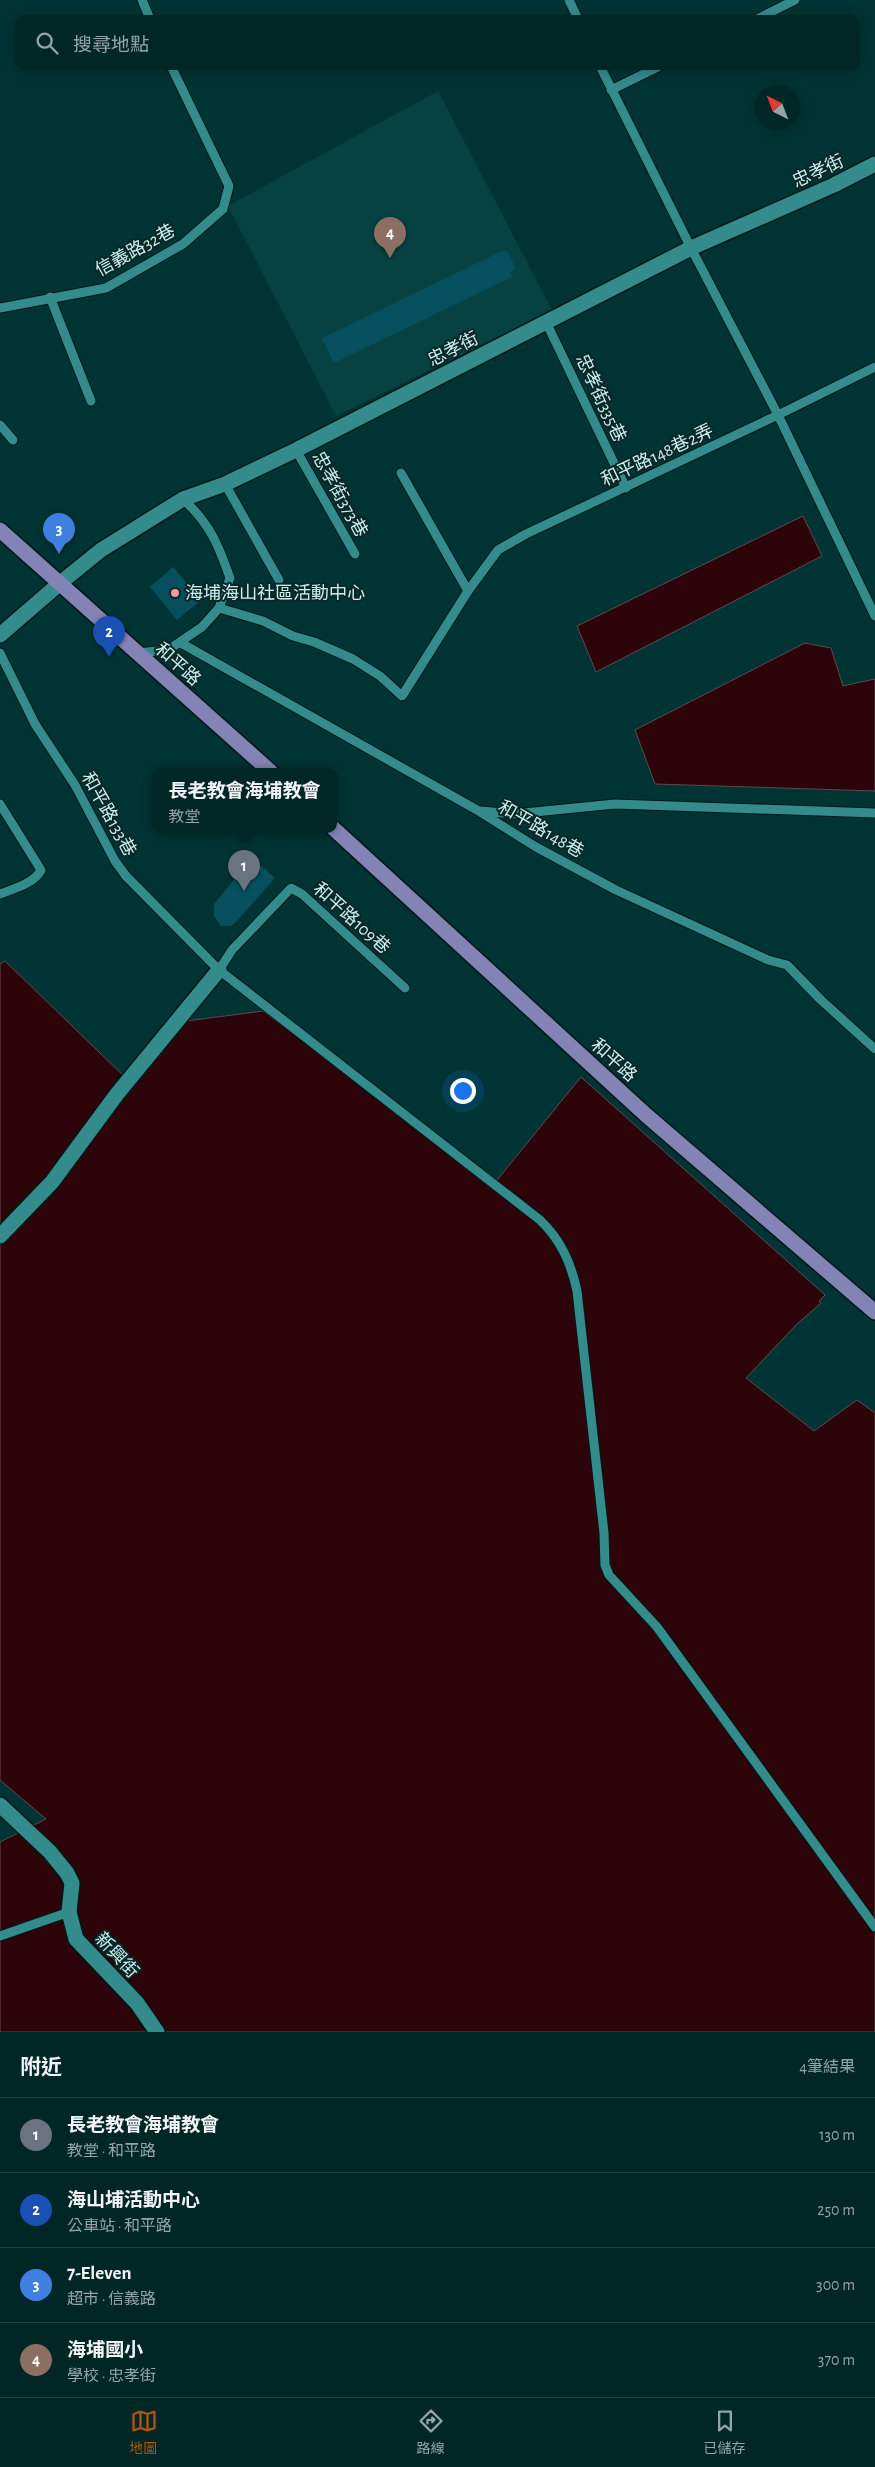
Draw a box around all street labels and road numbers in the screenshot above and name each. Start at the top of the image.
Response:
street label: 忠孝街 [789,151,847,191]
street label: 信義路32巷 [92,220,178,280]
street label: 忠孝街 [424,328,482,370]
street label: 忠孝街335巷 [572,351,630,445]
street label: 和平路148巷2弄 [598,420,716,490]
street label: 忠孝街373巷 [308,448,372,540]
street label: 和平路 [151,639,205,689]
street label: 和平路133巷 [78,768,140,860]
street label: 和平路148巷 [495,796,587,862]
street label: 和平路109巷 [310,878,394,958]
street label: 和平路 [587,1035,641,1085]
street label: 新興街 [91,1928,143,1982]

